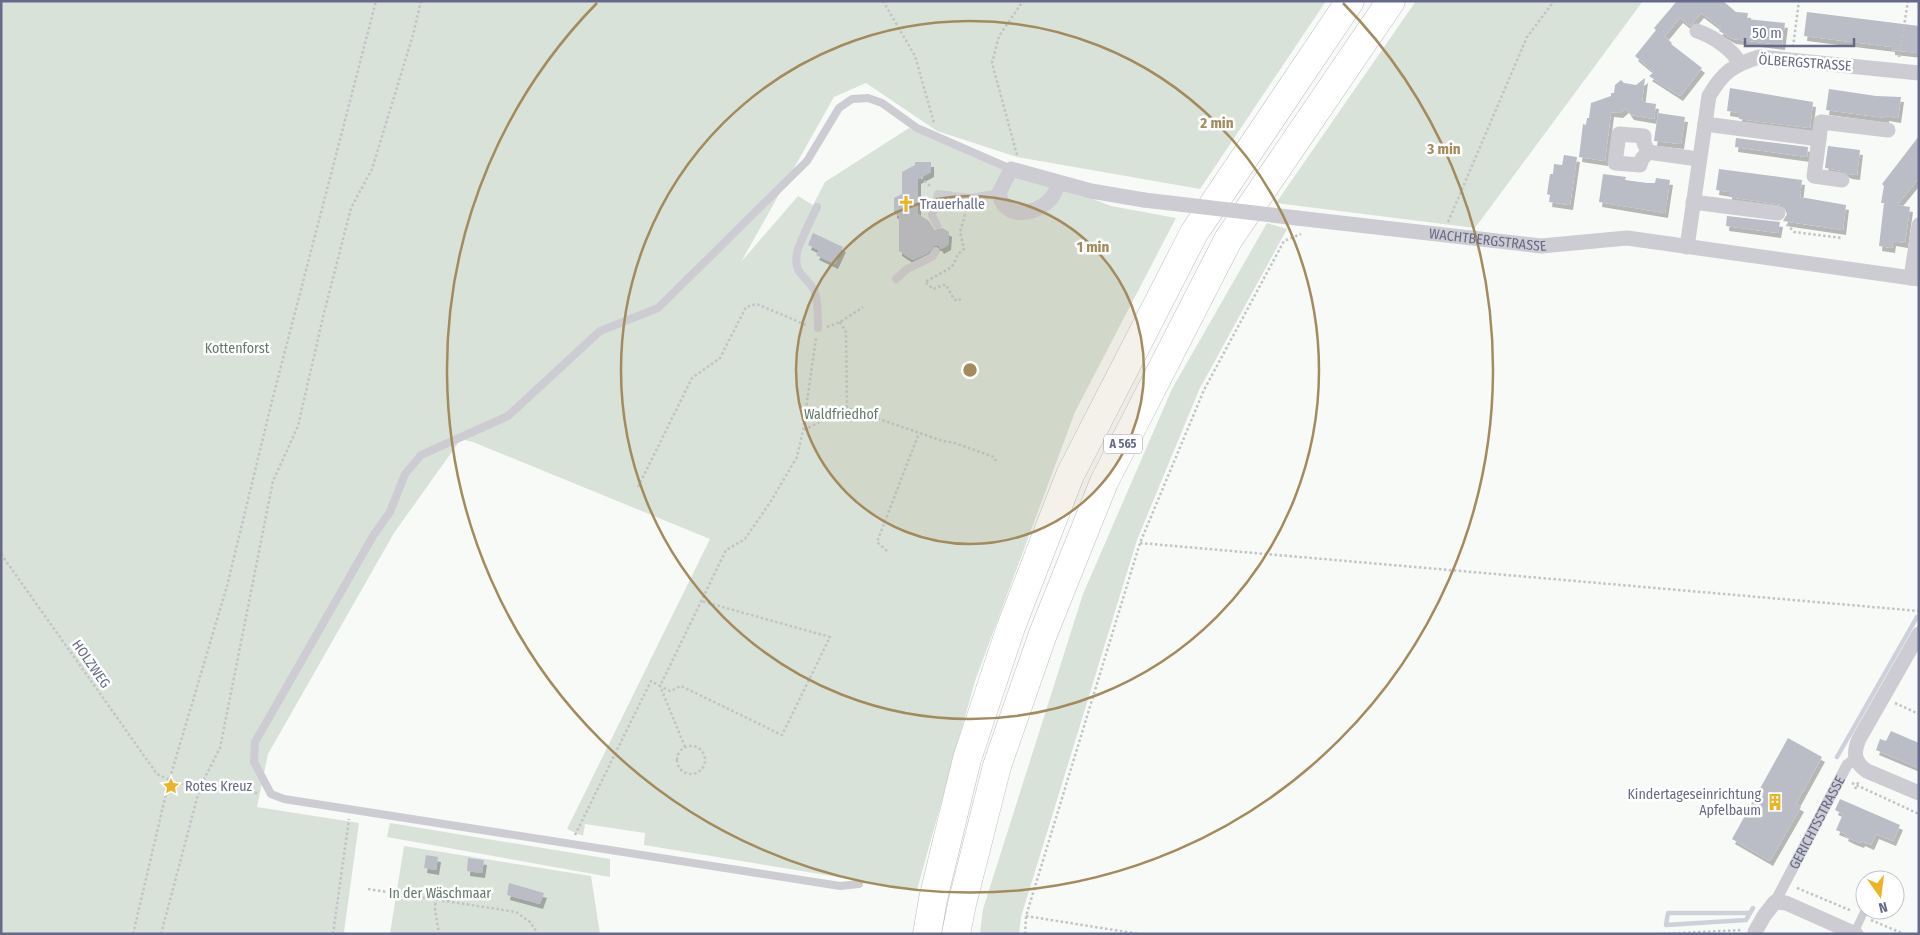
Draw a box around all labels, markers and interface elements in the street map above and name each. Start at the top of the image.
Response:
scale bar [1745,15,1854,47]
text: 50 m [1752,24,1782,42]
street label: ÖLBERGSTRASSE [1758,50,1853,75]
text: 2 min [1199,114,1234,132]
text: 3 min [1426,140,1461,158]
church icon: Trauerhalle [896,194,916,214]
place label: Trauerhalle [920,196,985,213]
street label: WACHTBERGSTRASSE [1428,225,1548,255]
text: 1 min [1077,238,1109,256]
park label: Kottenforst [205,340,270,357]
centre of rings [961,361,979,379]
park label: Waldfriedhof [804,406,880,423]
road number: A 565 [1104,434,1142,454]
street label: HOLZWEG [68,637,114,691]
street label: GERICHTSSTRASSE [1785,772,1849,872]
place icon: Rotes Kreuz [161,776,181,796]
place label: Rotes Kreuz [185,778,252,795]
place label: Kindertageseinrichtung Apfelbaum [1627,786,1761,819]
building icon: Kindertageseinrichtung Apfelbaum [1765,792,1785,812]
north arrow [1855,870,1905,920]
park label: In der Wäschmaar [389,885,491,902]
text: N [1877,898,1889,916]

